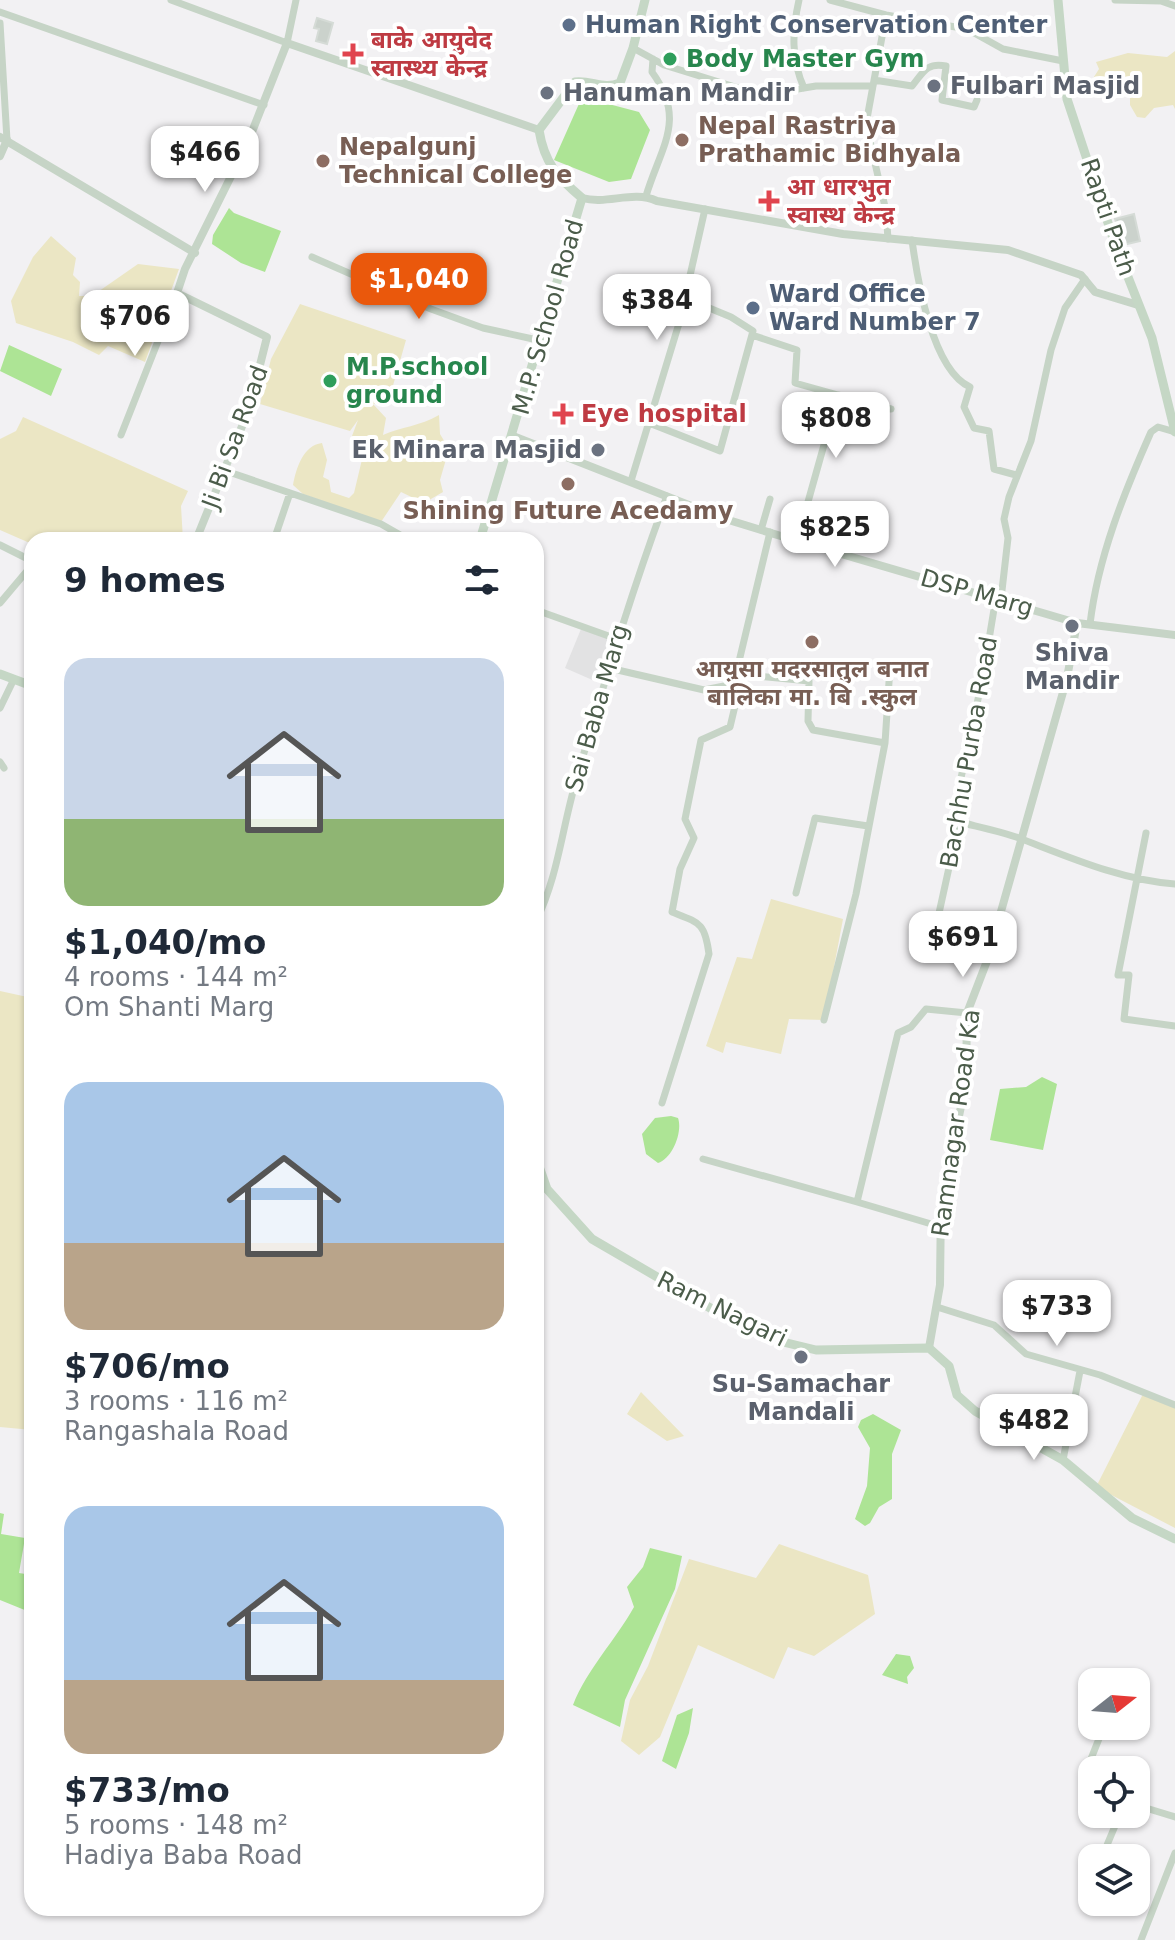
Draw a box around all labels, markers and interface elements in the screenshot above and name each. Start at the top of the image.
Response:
place label: Human Right Conservation Center [585,11,1047,39]
marker: Human Right Conservation Center [560,16,578,34]
place label: बाके आयुवेद स्वास्थ्य केन्द्र [371,26,492,82]
marker: बाके आयुवेद स्वास्थ्य केन्द्र [342,43,364,65]
place label: Body Master Gym [686,45,925,73]
marker: Body Master Gym [661,50,679,68]
place label: Fulbari Masjid [950,72,1140,100]
marker: Fulbari Masjid [925,77,943,95]
place label: Hanuman Mandir [563,79,795,107]
marker: Hanuman Mandir [538,84,556,102]
place label: Nepal Rastriya Prathamic Bidhyala [698,112,961,168]
pin: $466 [158,126,252,194]
marker: Nepal Rastriya Prathamic Bidhyala [673,131,691,149]
place label: Nepalgunj Technical College [339,133,572,189]
text: $466 [169,137,241,167]
marker: Nepalgunj Technical College [314,152,332,170]
street label: Rapti Path [1075,155,1141,279]
place label: आ धारभुत स्वास्थ केन्द्र [787,173,895,229]
marker: आ धारभुत स्वास्थ केन्द्र [758,190,780,212]
street label: M.P. School Road [507,216,589,418]
pin: $1,040 [354,253,484,321]
text: $1,040 [369,264,469,294]
pin: $384 [610,274,704,342]
place label: Ward Office Ward Number 7 [769,280,981,336]
text: $384 [621,285,693,315]
pin: $706 [88,290,182,358]
marker: Ward Office Ward Number 7 [744,299,762,317]
text: $706 [99,301,171,331]
place label: M.P.school ground [346,353,488,409]
street label: Ji Bi Sa Road [196,362,274,514]
marker: M.P.school ground [321,372,339,390]
pin: $808 [789,392,883,460]
place label: Eye hospital [581,400,747,428]
marker: Eye hospital [552,403,574,425]
text: $808 [800,403,872,433]
place label: Ek Minara Masjid [352,436,582,464]
marker: Ek Minara Masjid [589,441,607,459]
marker: Shining Future Acedamy [559,475,577,493]
place label: Shining Future Acedamy [403,497,734,525]
pin: $825 [788,501,882,569]
text: $825 [799,512,871,542]
icon: filters [460,558,504,602]
text: 9 homes [64,560,226,600]
street label: DSP Marg [917,564,1037,622]
marker: Shiva Mandir [1063,617,1081,635]
street label: Sai Baba Marg [560,621,634,795]
marker: आयुसा मदरसातुल बनात बालिका मा. बि .स्कुल [803,633,821,651]
street label: Bachhu Purba Road [935,634,1003,870]
place label: Shiva Mandir [1025,639,1119,695]
place label: आयुसा मदरसातुल बनात बालिका मा. बि .स्कुल [696,655,930,712]
icon: home [212,710,356,854]
pin: $691 [916,911,1010,979]
text: $1,040/mo [64,922,266,962]
text: $691 [927,922,999,952]
text: 4 rooms · 144 m² [64,962,288,992]
text: Om Shanti Marg [64,992,274,1022]
street label: Ramnagar Road Ka [926,1007,986,1239]
icon: home [212,1134,356,1278]
street label: Ram Nagari [652,1266,792,1352]
pin: $733 [1010,1280,1104,1348]
text: $733 [1021,1291,1093,1321]
text: $706/mo [64,1346,230,1386]
marker: Su-Samachar Mandali [792,1348,810,1366]
place label: Su-Samachar Mandali [712,1370,890,1426]
text: 3 rooms · 116 m² [64,1386,288,1416]
pin: $482 [987,1394,1081,1462]
text: $482 [998,1405,1070,1435]
text: Rangashala Road [64,1416,289,1446]
icon: home [212,1558,356,1702]
north arrow [1078,1668,1150,1740]
map controls [1078,1668,1150,1916]
button: locate [1078,1756,1150,1828]
text: $733/mo [64,1770,230,1810]
text: 5 rooms · 148 m² [64,1810,288,1840]
text: Hadiya Baba Road [64,1840,303,1870]
button: layers [1078,1844,1150,1916]

